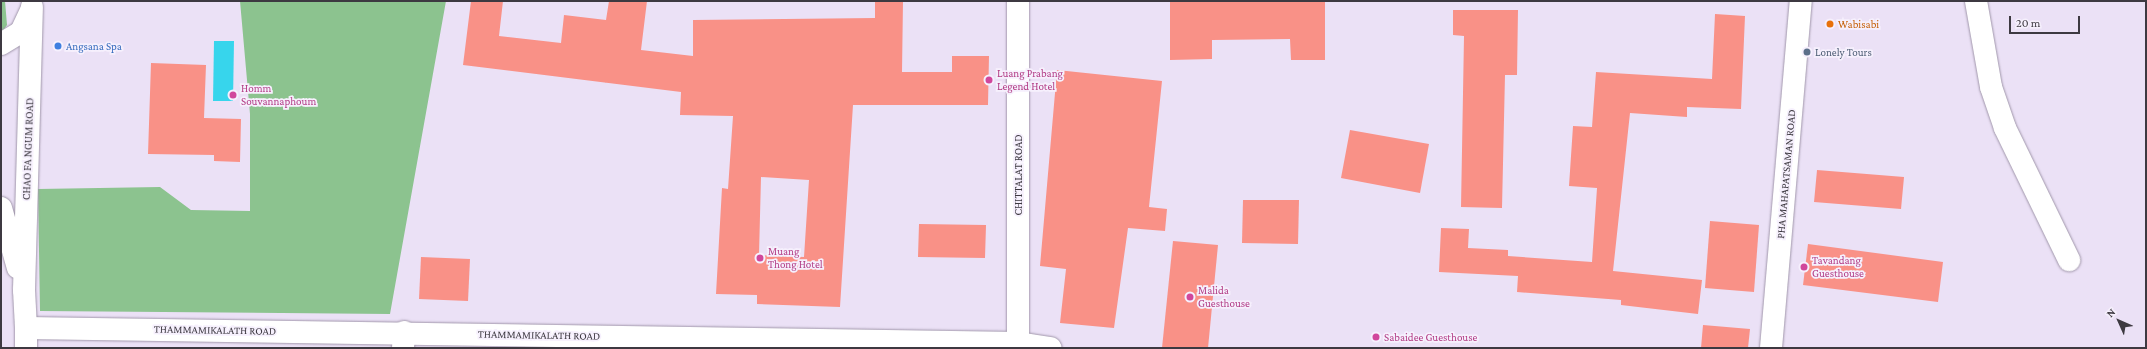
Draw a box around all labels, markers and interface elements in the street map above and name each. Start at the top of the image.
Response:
scale bar [2011,8,2082,34]
text: 20 m [2016,16,2040,30]
place label: Wabisabi [1838,17,1879,31]
marker: Wabisabi [1825,19,1835,29]
place label: Angsana Spa [66,39,122,53]
marker: Angsana Spa [53,41,63,51]
place label: Lonely Tours [1815,45,1872,59]
marker: Lonely Tours [1802,47,1812,57]
place label: Luang Prabang Legend Hotel [997,67,1063,93]
marker: Luang Prabang Legend Hotel [984,75,994,85]
place label: Homm Souvannaphoum [241,82,316,108]
marker: Homm Souvannaphoum [228,90,238,100]
street label: CHAO FA NGUM ROAD [20,98,36,200]
street label: PHA MAHAPATSAMAN ROAD [1774,109,1798,239]
street label: CHITTALAT ROAD [1011,134,1025,216]
place label: Muang Thong Hotel [768,245,823,271]
marker: Muang Thong Hotel [755,253,765,263]
place label: Tavandang Guesthouse [1812,254,1864,280]
marker: Tavandang Guesthouse [1799,262,1809,272]
place label: Malida Guesthouse [1198,284,1250,310]
marker: Malida Guesthouse [1185,292,1195,302]
north arrow [2099,301,2139,341]
text: N [2104,306,2117,319]
street label: THAMMAMIKALATH ROAD [154,322,276,338]
street label: THAMMAMIKALATH ROAD [478,327,600,343]
place label: Sabaidee Guesthouse [1384,330,1477,344]
marker: Sabaidee Guesthouse [1371,332,1381,342]

